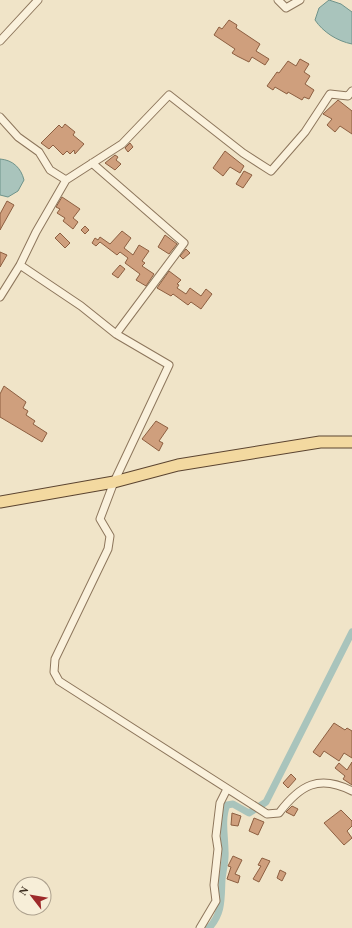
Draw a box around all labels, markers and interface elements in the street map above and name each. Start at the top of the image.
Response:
north arrow [12,876,52,916]
text: N [16,884,31,897]

